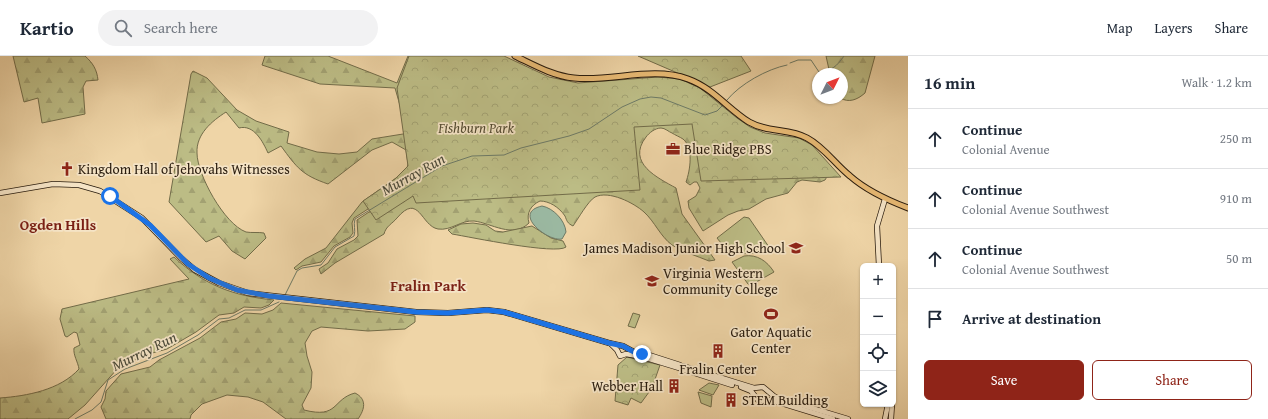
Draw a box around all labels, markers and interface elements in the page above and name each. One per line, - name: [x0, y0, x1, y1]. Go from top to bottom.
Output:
- search box: [98, 10, 378, 46]
- text: Kartio: [20, 14, 74, 42]
- icon: search: [112, 17, 134, 39]
- text: Search here: [144, 17, 218, 38]
- text: Map: [1107, 18, 1133, 38]
- text: Layers: [1155, 18, 1193, 38]
- text: Share: [1215, 18, 1248, 38]
- north arrow: [812, 68, 848, 104]
- text: 16 min: [924, 70, 975, 95]
- text: Walk · 1.2 km: [1181, 73, 1252, 92]
- park label: Fishburn Park: [437, 118, 514, 138]
- text: Continue: [962, 119, 1023, 140]
- icon: ahead: [924, 128, 946, 150]
- text: 250 m: [1220, 129, 1252, 148]
- place label: Blue Ridge PBS: [684, 139, 772, 159]
- text: Colonial Avenue: [962, 140, 1050, 159]
- office icon: Blue Ridge PBS: [665, 141, 681, 157]
- water label: Murray Run: [377, 148, 449, 200]
- place label: Kingdom Hall of Jehovahs Witnesses: [78, 159, 290, 179]
- church icon: Kingdom Hall of Jehovahs Witnesses: [59, 161, 75, 177]
- text: Continue: [962, 179, 1023, 200]
- route start: [101, 187, 119, 205]
- icon: ahead: [924, 188, 946, 210]
- text: 910 m: [1220, 189, 1252, 208]
- text: Colonial Avenue Southwest: [962, 200, 1109, 219]
- district label: Ogden Hills: [20, 214, 96, 235]
- place label: James Madison Junior High School: [582, 238, 785, 258]
- text: Continue: [962, 239, 1023, 260]
- school or university icon: James Madison Junior High School: [788, 240, 804, 256]
- icon: ahead: [924, 248, 946, 270]
- text: 50 m: [1226, 249, 1252, 268]
- text: Colonial Avenue Southwest: [962, 260, 1109, 279]
- place label: Virginia Western Community College: [663, 263, 778, 299]
- map controls: [860, 263, 896, 407]
- button: +: [860, 263, 896, 299]
- school or university icon: Virginia Western Community College: [644, 273, 660, 289]
- district label: Fralin Park: [390, 275, 466, 296]
- button: −: [860, 299, 896, 335]
- sports icon: Gator Aquatic Center: [763, 306, 779, 322]
- icon: arrive: [924, 308, 946, 330]
- text: Arrive at destination: [962, 308, 1101, 329]
- place label: Gator Aquatic Center: [731, 322, 811, 358]
- water label: Murray Run: [108, 326, 180, 376]
- button: locate: [860, 335, 896, 371]
- building icon: Fralin Center: [710, 343, 726, 359]
- route end: [633, 345, 651, 363]
- place label: Fralin Center: [679, 359, 757, 379]
- button: Save: [924, 360, 1084, 400]
- button: Share: [1092, 360, 1252, 400]
- button: layers: [860, 371, 896, 407]
- place label: Webber Hall: [591, 376, 663, 396]
- building icon: Webber Hall: [666, 378, 682, 394]
- place label: STEM Building: [742, 390, 828, 410]
- building icon: STEM Building: [723, 392, 739, 408]

